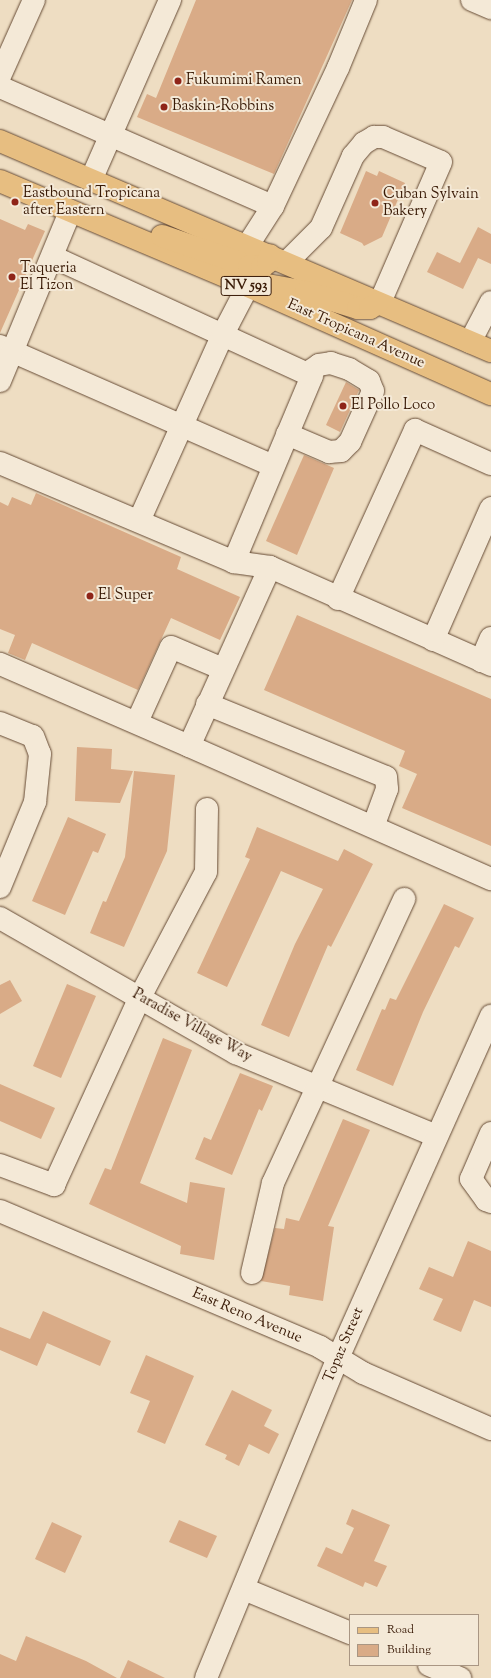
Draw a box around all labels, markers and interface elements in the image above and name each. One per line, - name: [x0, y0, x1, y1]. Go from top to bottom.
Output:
- place label: Fukumimi Ramen: [186, 72, 302, 90]
- marker: Fukumimi Ramen: [173, 76, 183, 86]
- place label: Baskin-Robbins: [172, 98, 274, 116]
- marker: Baskin-Robbins: [159, 102, 169, 112]
- place label: Eastbound Tropicana after Eastern: [23, 184, 160, 219]
- place label: Cuban Sylvain Bakery: [383, 185, 479, 220]
- marker: Eastbound Tropicana after Eastern: [10, 197, 20, 207]
- marker: Cuban Sylvain Bakery: [370, 198, 380, 208]
- place label: Taqueria El Tizon: [20, 259, 77, 294]
- marker: Taqueria El Tizon: [7, 272, 17, 282]
- road number: NV 593: [220, 274, 272, 298]
- street label: East Tropicana Avenue: [285, 296, 427, 372]
- place label: El Pollo Loco: [351, 397, 435, 415]
- marker: El Pollo Loco: [338, 401, 348, 411]
- place label: El Super: [98, 587, 153, 605]
- marker: El Super: [85, 591, 95, 601]
- street label: Paradise Village Way: [129, 986, 255, 1066]
- street label: East Reno Avenue: [189, 1285, 305, 1347]
- street label: Topaz Street: [320, 1305, 368, 1385]
- legend: [349, 1614, 479, 1666]
- text: Road: [387, 1621, 414, 1639]
- text: Building: [387, 1641, 431, 1659]

